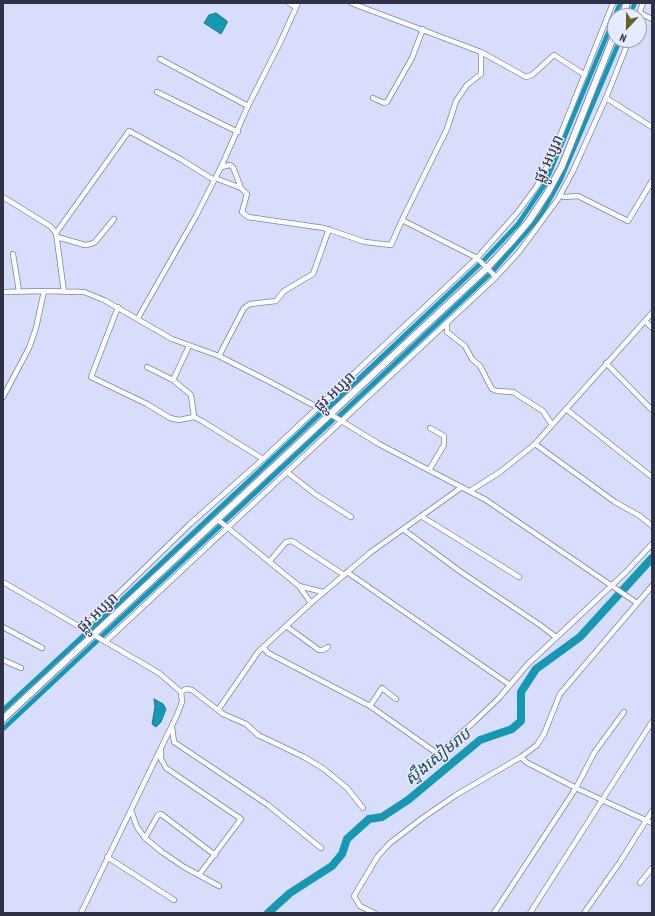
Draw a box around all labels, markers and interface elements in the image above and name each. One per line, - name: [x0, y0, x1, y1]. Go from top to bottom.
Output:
- north arrow: [607, 8, 647, 48]
- text: N: [618, 31, 628, 46]
- street label: ផ្លូវ អប្សរា: [530, 132, 568, 186]
- street label: ផ្លូវ អប្សរា: [310, 368, 360, 416]
- street label: ផ្លូវ អប្សរា: [73, 589, 123, 637]
- water label: ស្ទឹងសៀមរាប: [401, 725, 475, 789]

